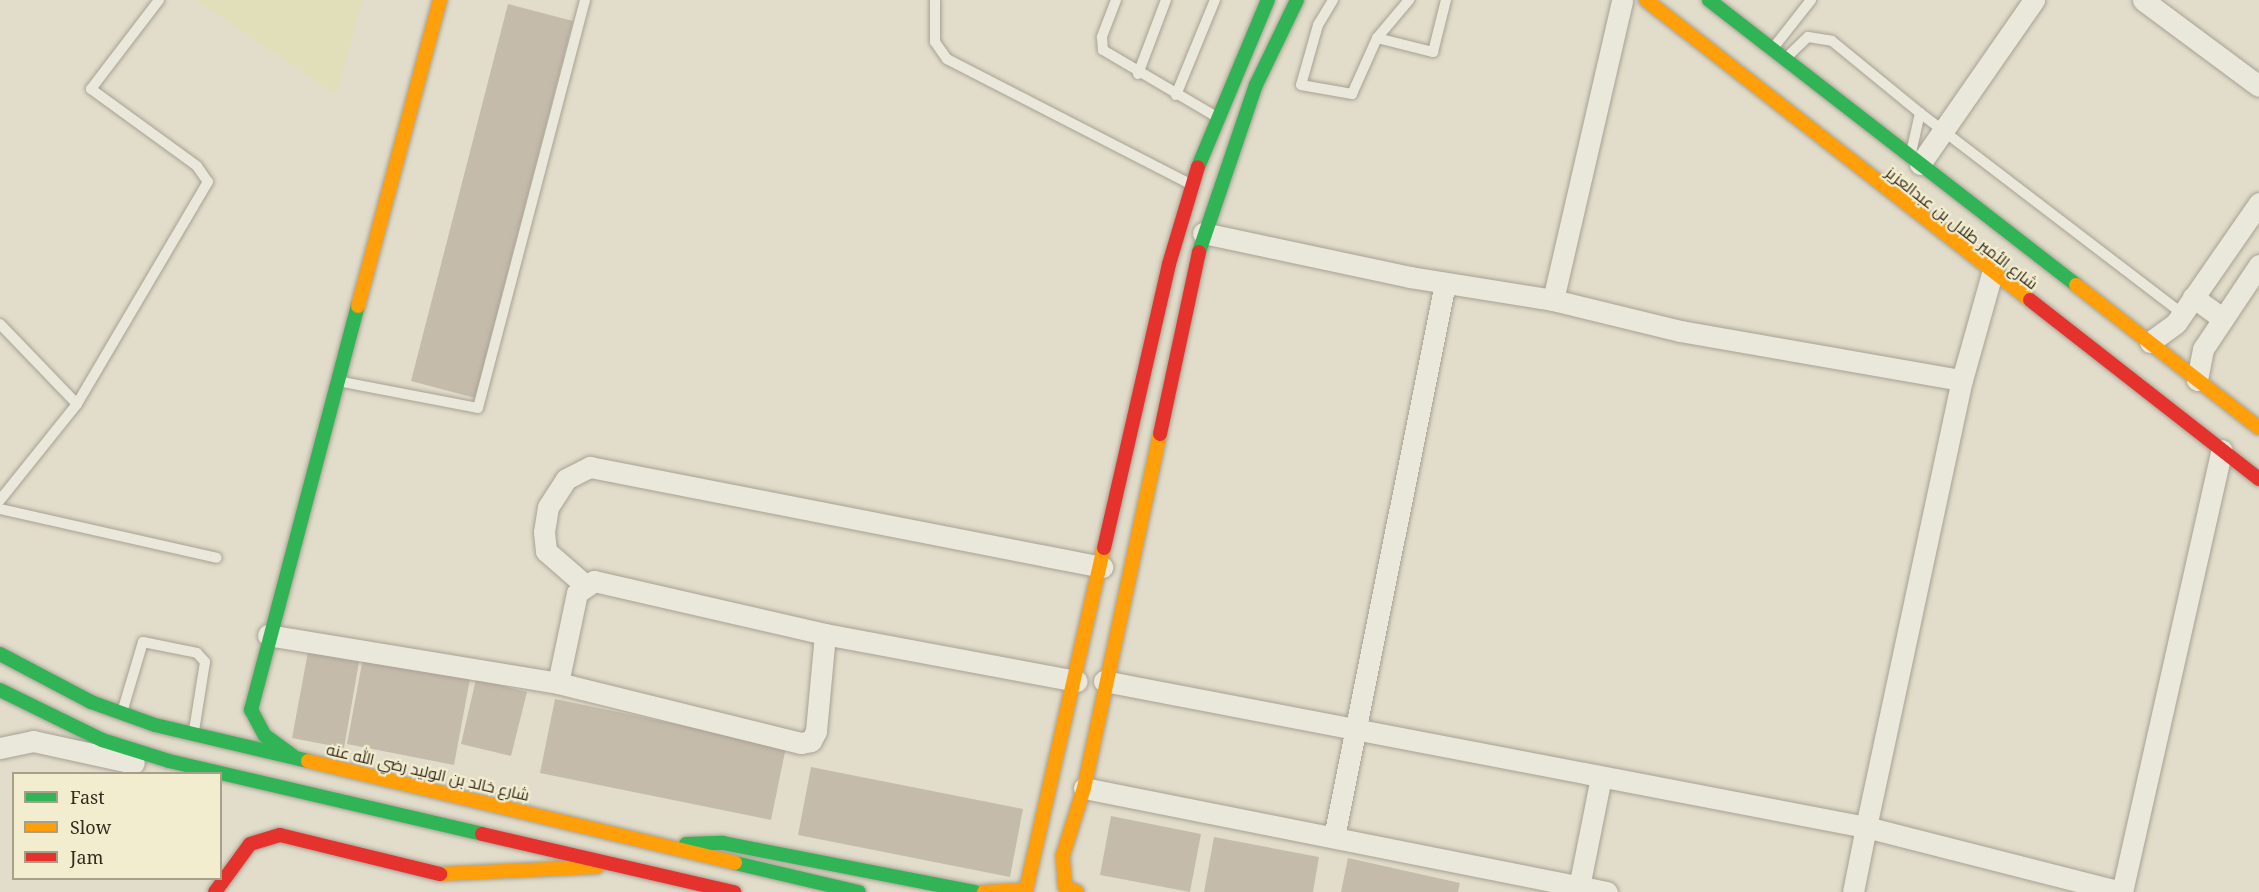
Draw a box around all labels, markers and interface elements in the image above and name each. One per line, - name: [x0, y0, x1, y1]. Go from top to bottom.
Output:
- street label: شارع الأمير طلال بن عبدالعزيز: [1882, 163, 2042, 293]
- street label: شارع خالد بن الوليد رضي الله عنه: [325, 739, 531, 805]
- legend: [12, 772, 222, 880]
- text: Fast: [70, 785, 105, 809]
- text: Slow: [70, 815, 111, 839]
- text: Jam: [70, 845, 104, 869]

